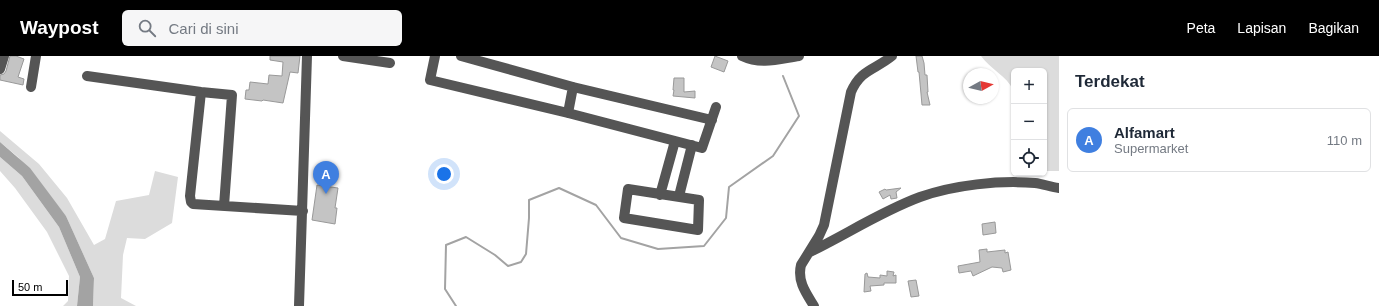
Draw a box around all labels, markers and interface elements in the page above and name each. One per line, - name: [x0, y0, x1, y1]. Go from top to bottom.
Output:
- search box: [122, 10, 402, 46]
- text: Waypost: [20, 17, 98, 38]
- icon: search: [136, 17, 158, 39]
- text: Cari di sini: [168, 20, 239, 37]
- text: Peta: [1187, 20, 1215, 36]
- text: Lapisan: [1237, 20, 1286, 36]
- text: Bagikan: [1308, 20, 1359, 36]
- north arrow: [963, 68, 999, 104]
- map controls: [1011, 68, 1047, 176]
- button: +: [1011, 68, 1047, 104]
- text: Terdekat: [1075, 72, 1145, 91]
- button: −: [1011, 104, 1047, 140]
- text: Alfamart: [1114, 124, 1175, 141]
- text: A: [1084, 133, 1094, 148]
- text: 110 m: [1327, 133, 1362, 148]
- button: locate: [1011, 140, 1047, 176]
- text: Supermarket: [1114, 141, 1188, 156]
- pin: A: [313, 161, 339, 194]
- your location: [434, 164, 454, 184]
- scale bar: [12, 278, 68, 297]
- text: 50 m: [18, 281, 42, 293]

